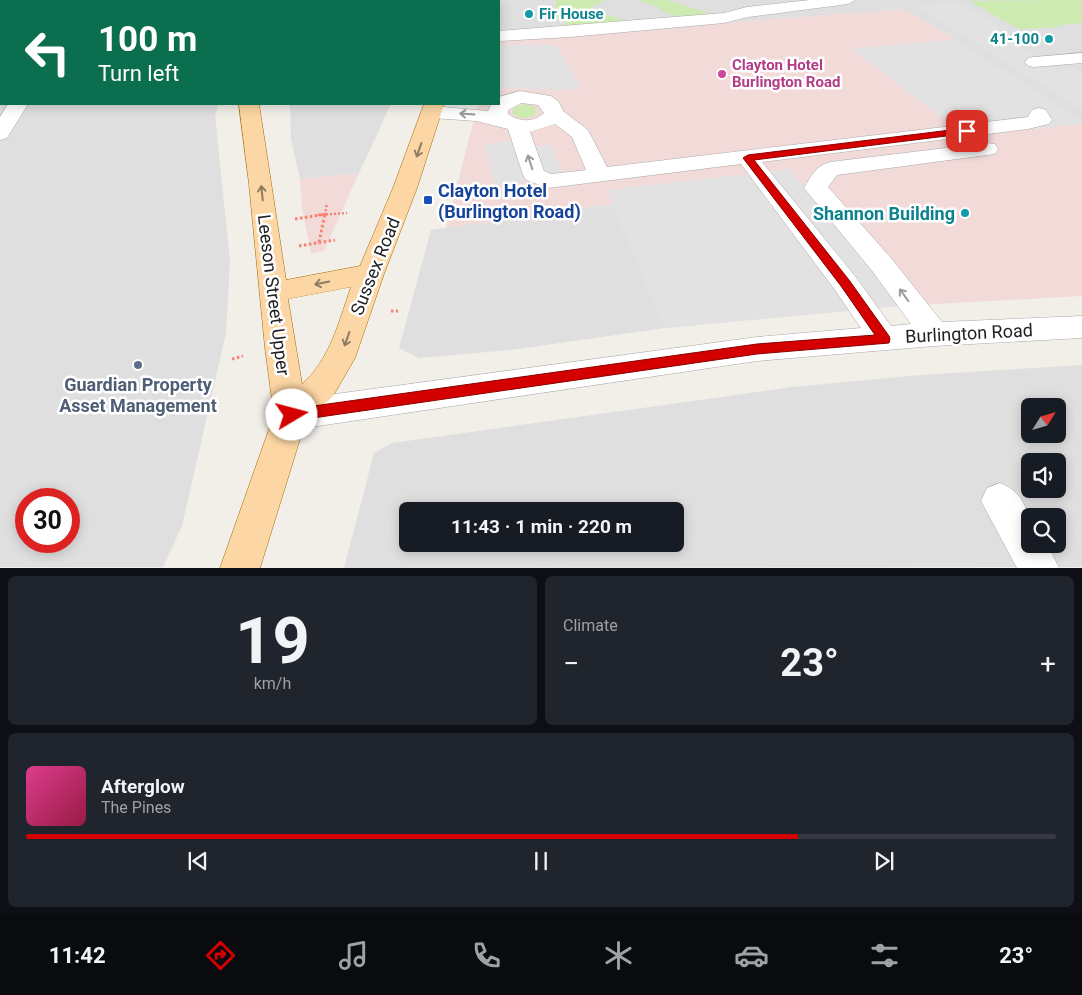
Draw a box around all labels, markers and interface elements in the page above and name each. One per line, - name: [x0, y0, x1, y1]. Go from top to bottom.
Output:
- place label: Fir House: [539, 5, 604, 23]
- marker: Fir House: [523, 8, 535, 20]
- text: 100 m: [98, 19, 197, 60]
- icon: left: [15, 20, 80, 85]
- place label: 41-100: [990, 30, 1039, 48]
- marker: 41-100: [1043, 33, 1055, 45]
- place label: Clayton Hotel Burlington Road: [732, 56, 840, 91]
- text: Turn left: [98, 61, 179, 86]
- marker: Clayton Hotel Burlington Road: [716, 68, 728, 80]
- one-way arrow: [459, 110, 475, 119]
- pin: [946, 110, 988, 152]
- icon: arrive: [953, 117, 981, 145]
- one-way arrow: [413, 142, 423, 158]
- one-way arrow: [525, 154, 534, 170]
- place label: Clayton Hotel (Burlington Road): [438, 180, 581, 223]
- one-way arrow: [257, 185, 267, 201]
- marker: Clayton Hotel (Burlington Road): [422, 194, 434, 206]
- place label: Shannon Building: [813, 203, 955, 224]
- marker: Shannon Building: [959, 207, 971, 219]
- street label: Leeson Street Upper: [254, 213, 294, 377]
- street label: Sussex Road: [346, 214, 404, 318]
- one-way arrow: [314, 279, 330, 288]
- one-way arrow: [899, 288, 909, 302]
- street label: Burlington Road: [905, 319, 1033, 347]
- one-way arrow: [342, 331, 351, 346]
- marker: Guardian Property Asset Management: [132, 359, 144, 371]
- place label: Guardian Property Asset Management: [59, 374, 217, 416]
- position arrow: [265, 388, 317, 440]
- north arrow: [1021, 398, 1066, 442]
- map controls: [1021, 398, 1066, 553]
- button: sound: [1021, 453, 1066, 498]
- speed limit sign: 30: [15, 488, 80, 553]
- button: search: [1021, 508, 1066, 553]
- text: 11:43 · 1 min · 220 m: [451, 515, 632, 538]
- text: 19: [235, 603, 310, 679]
- text: Climate: [563, 616, 618, 635]
- text: 23°: [780, 641, 839, 685]
- text: −: [563, 647, 579, 680]
- text: +: [1040, 647, 1056, 680]
- text: km/h: [254, 674, 291, 693]
- text: Afterglow: [101, 775, 185, 798]
- text: The Pines: [101, 798, 171, 817]
- icon: previous: [184, 847, 212, 875]
- icon: pause: [527, 847, 555, 875]
- icon: next: [870, 847, 898, 875]
- icon: directions: [203, 938, 238, 973]
- icon: music: [336, 938, 371, 973]
- icon: phone: [469, 938, 504, 973]
- icon: climate: [601, 938, 636, 973]
- icon: car: [734, 938, 769, 973]
- icon: filters: [867, 938, 902, 973]
- text: 11:42: [49, 943, 106, 968]
- text: 23°: [999, 943, 1033, 968]

